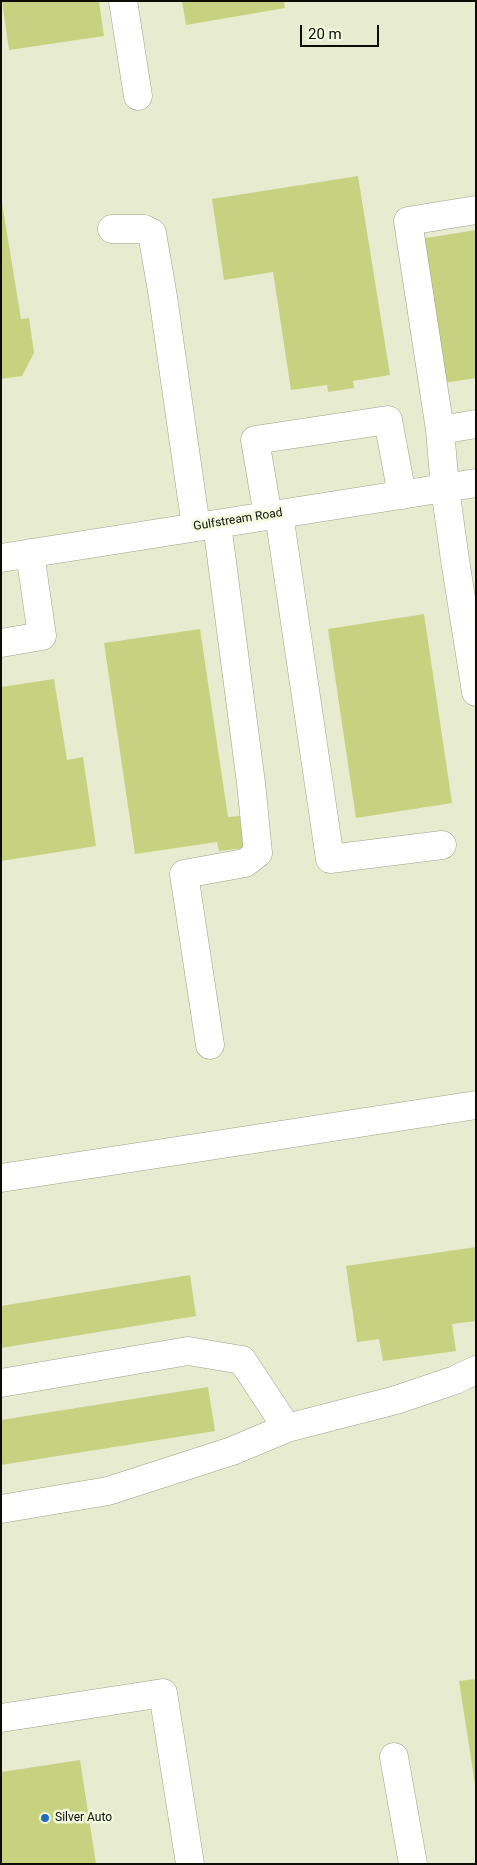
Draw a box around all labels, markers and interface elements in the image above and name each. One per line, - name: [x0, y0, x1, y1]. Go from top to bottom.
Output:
- scale bar: [302, 15, 381, 47]
- text: 20 m: [308, 25, 342, 43]
- street label: Gulfstream Road: [192, 506, 284, 534]
- place label: Silver Auto: [55, 1811, 112, 1825]
- marker: Silver Auto: [39, 1812, 51, 1824]

